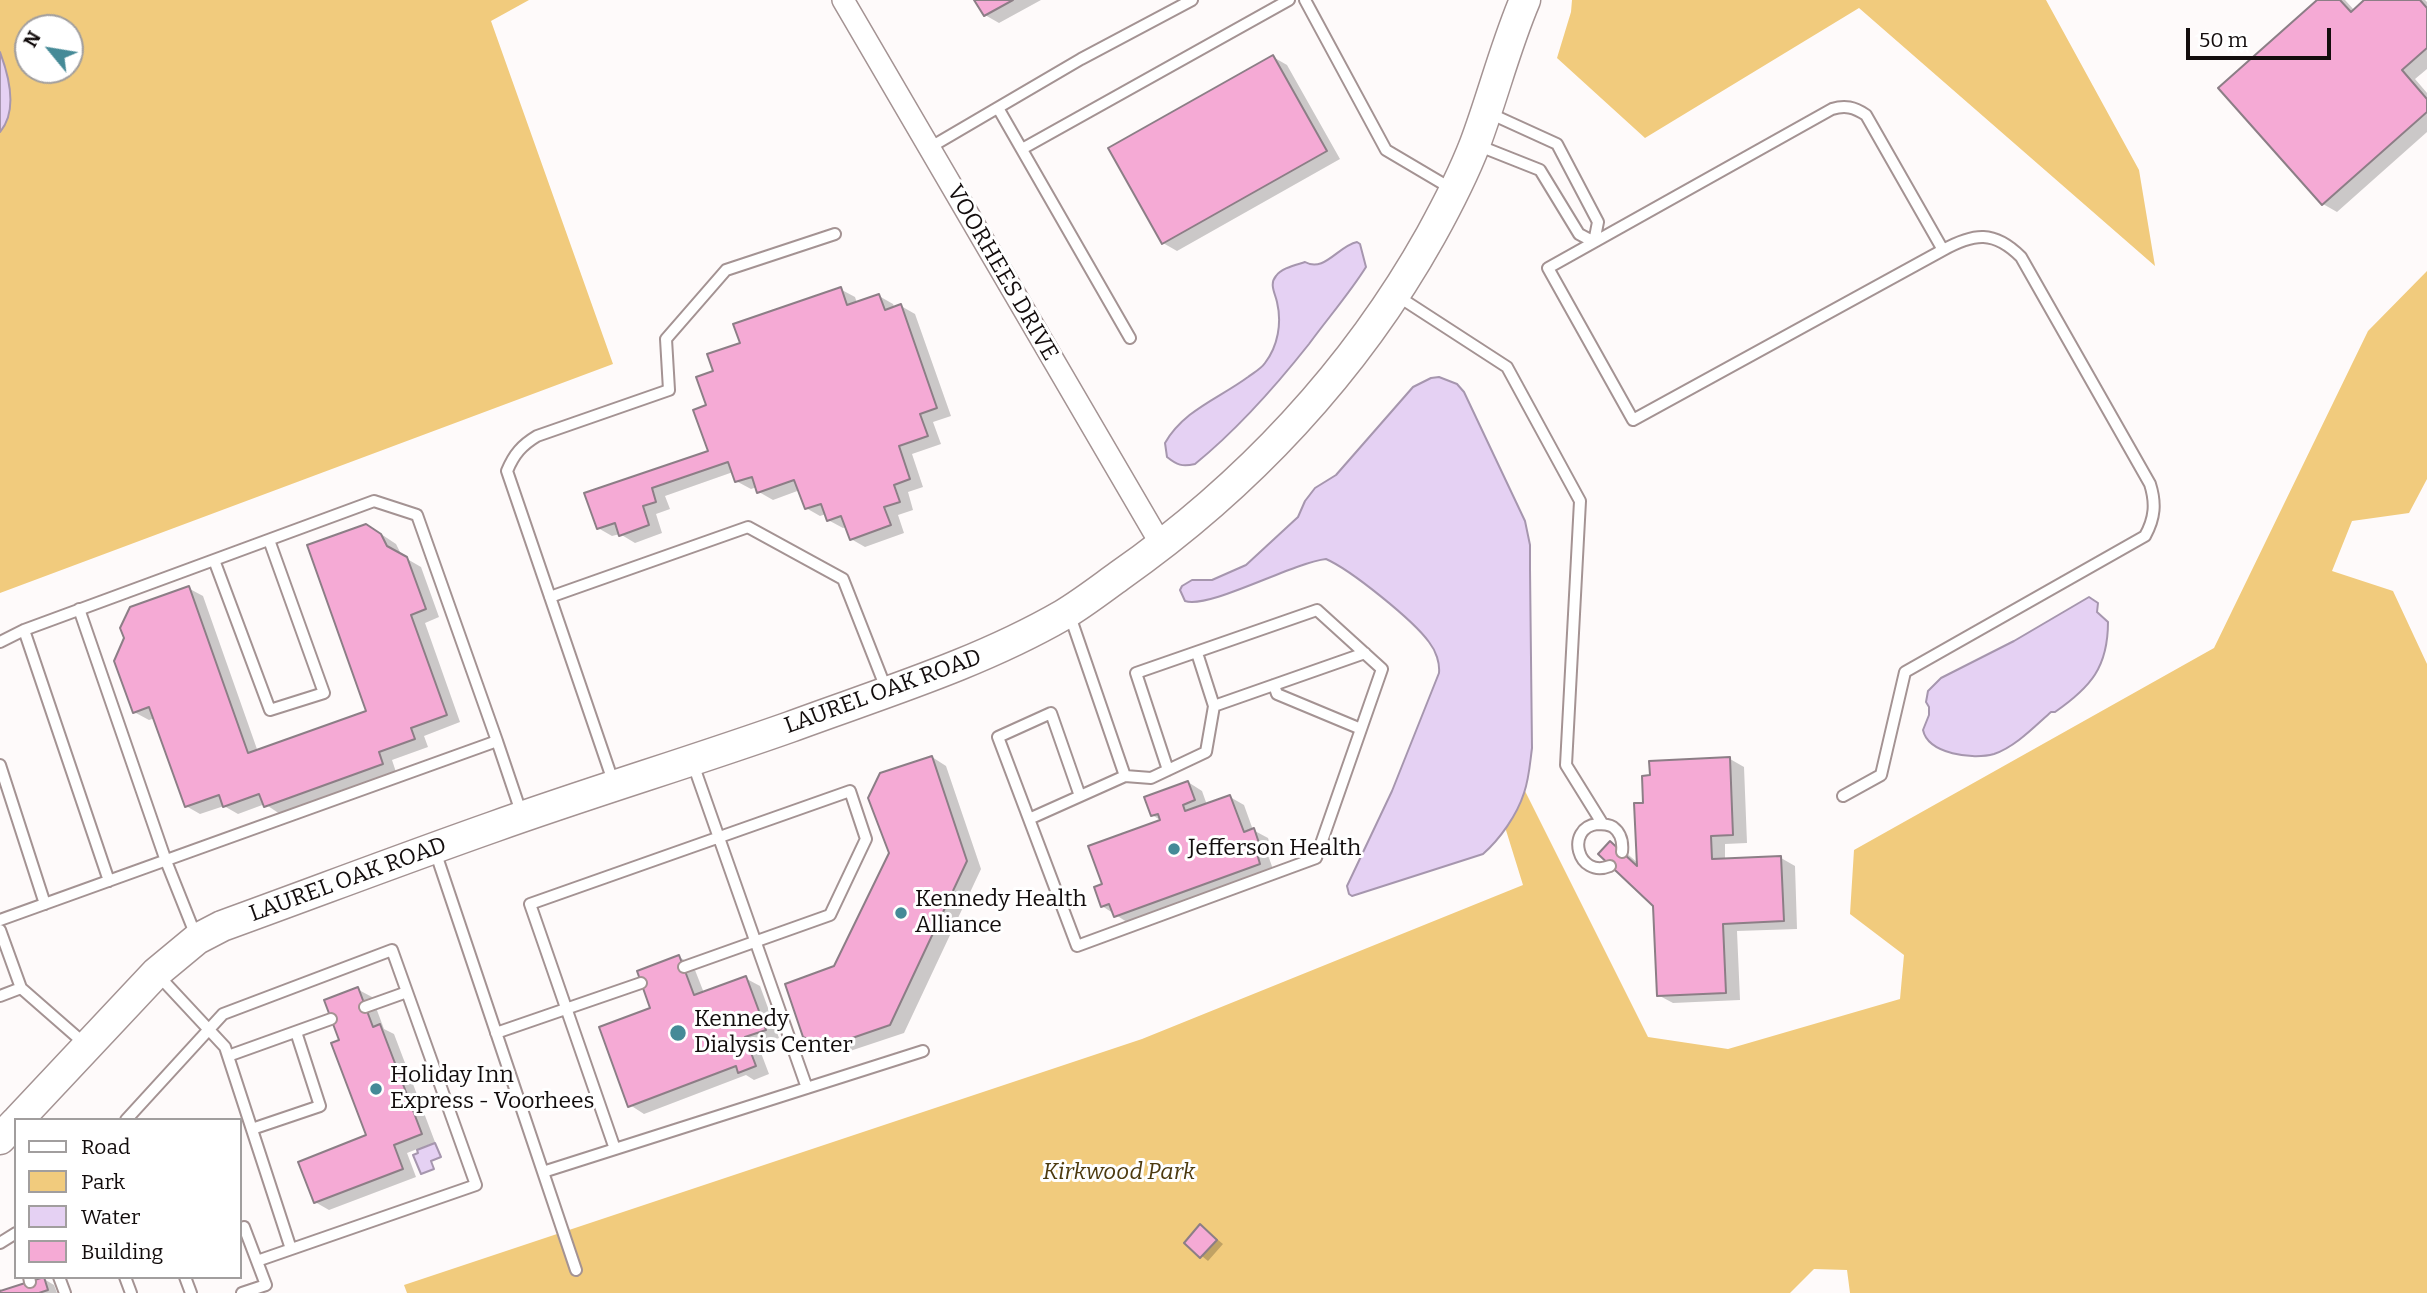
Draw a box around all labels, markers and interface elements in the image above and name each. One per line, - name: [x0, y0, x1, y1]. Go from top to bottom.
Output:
- north arrow: [14, 14, 84, 84]
- scale bar: [2189, 14, 2334, 58]
- text: N: [18, 27, 46, 51]
- text: 50 m: [2199, 27, 2248, 53]
- street label: VOORHEES DRIVE: [940, 180, 1064, 366]
- street label: LAUREL OAK ROAD: [781, 644, 985, 740]
- street label: LAUREL OAK ROAD: [246, 832, 450, 928]
- place label: Jefferson Health: [1188, 835, 1361, 863]
- marker: Jefferson Health: [1166, 841, 1182, 857]
- place label: Kennedy Health Alliance: [915, 886, 1087, 940]
- marker: Kennedy Health Alliance: [893, 905, 909, 921]
- place label: Kennedy Dialysis Center: [694, 1006, 853, 1060]
- marker: Kennedy Dialysis Center: [668, 1023, 688, 1043]
- place label: Holiday Inn Express - Voorhees: [390, 1062, 595, 1116]
- marker: Holiday Inn Express - Voorhees: [368, 1081, 384, 1097]
- legend: [14, 1118, 242, 1279]
- text: Road: [81, 1134, 130, 1160]
- park label: Kirkwood Park: [1043, 1159, 1195, 1187]
- text: Park: [81, 1169, 125, 1195]
- text: Water: [81, 1204, 140, 1230]
- text: Building: [81, 1239, 163, 1265]

